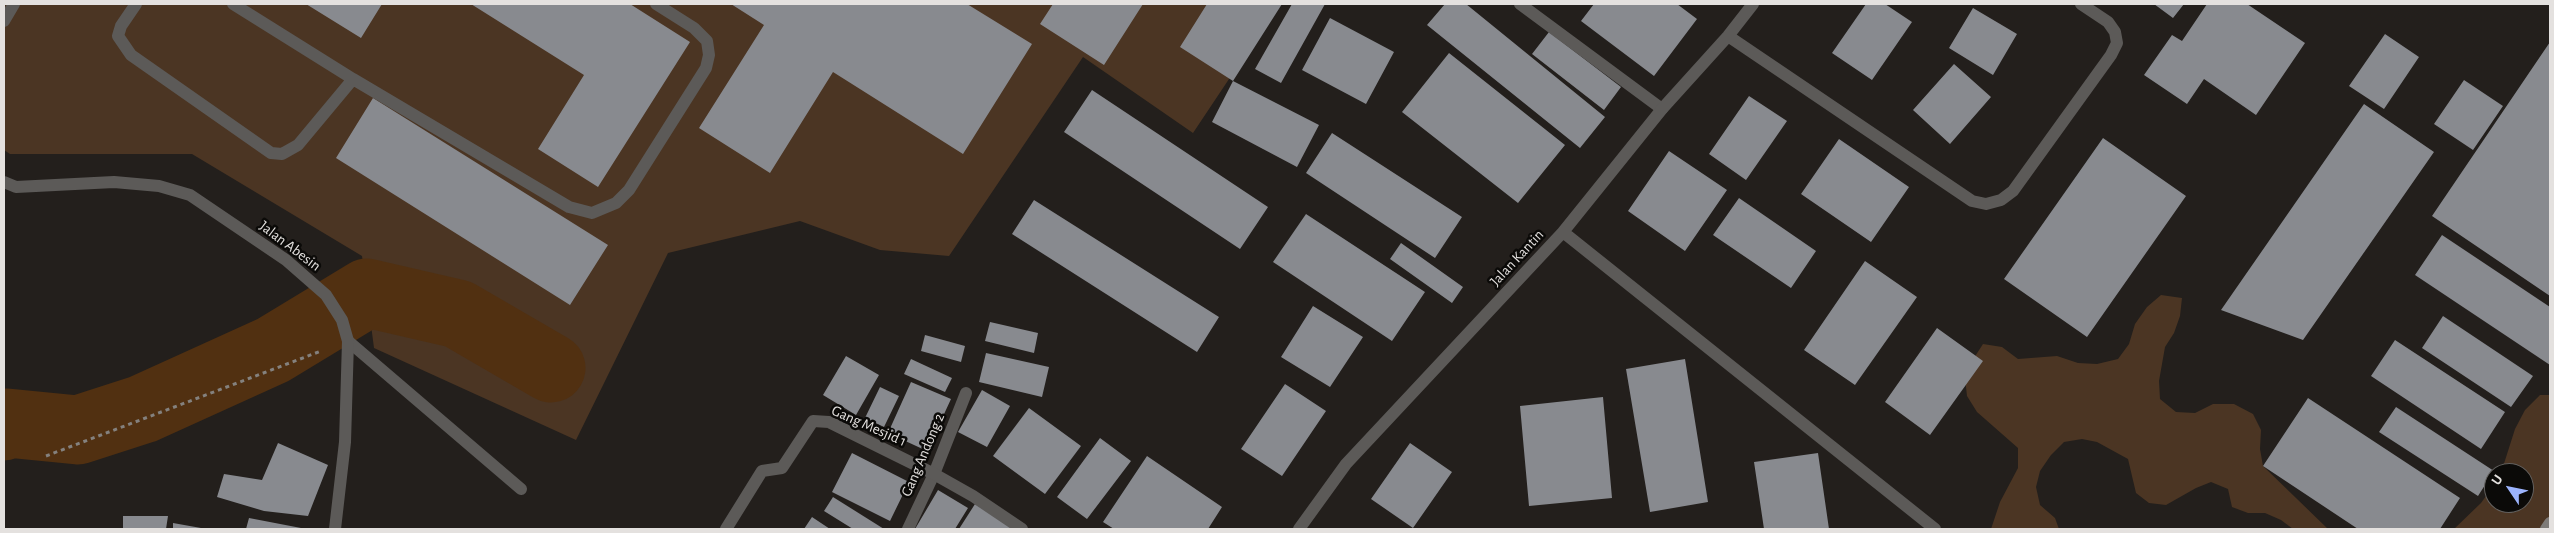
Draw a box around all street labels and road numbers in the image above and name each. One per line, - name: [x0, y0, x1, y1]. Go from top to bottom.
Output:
- street label: Jalan Abesin: [256, 217, 324, 275]
- street label: Jalan Kantin: [1486, 226, 1548, 290]
- street label: Gang Mesjid 1: [829, 401, 909, 451]
- street label: Gang Andong 2: [897, 411, 949, 499]

